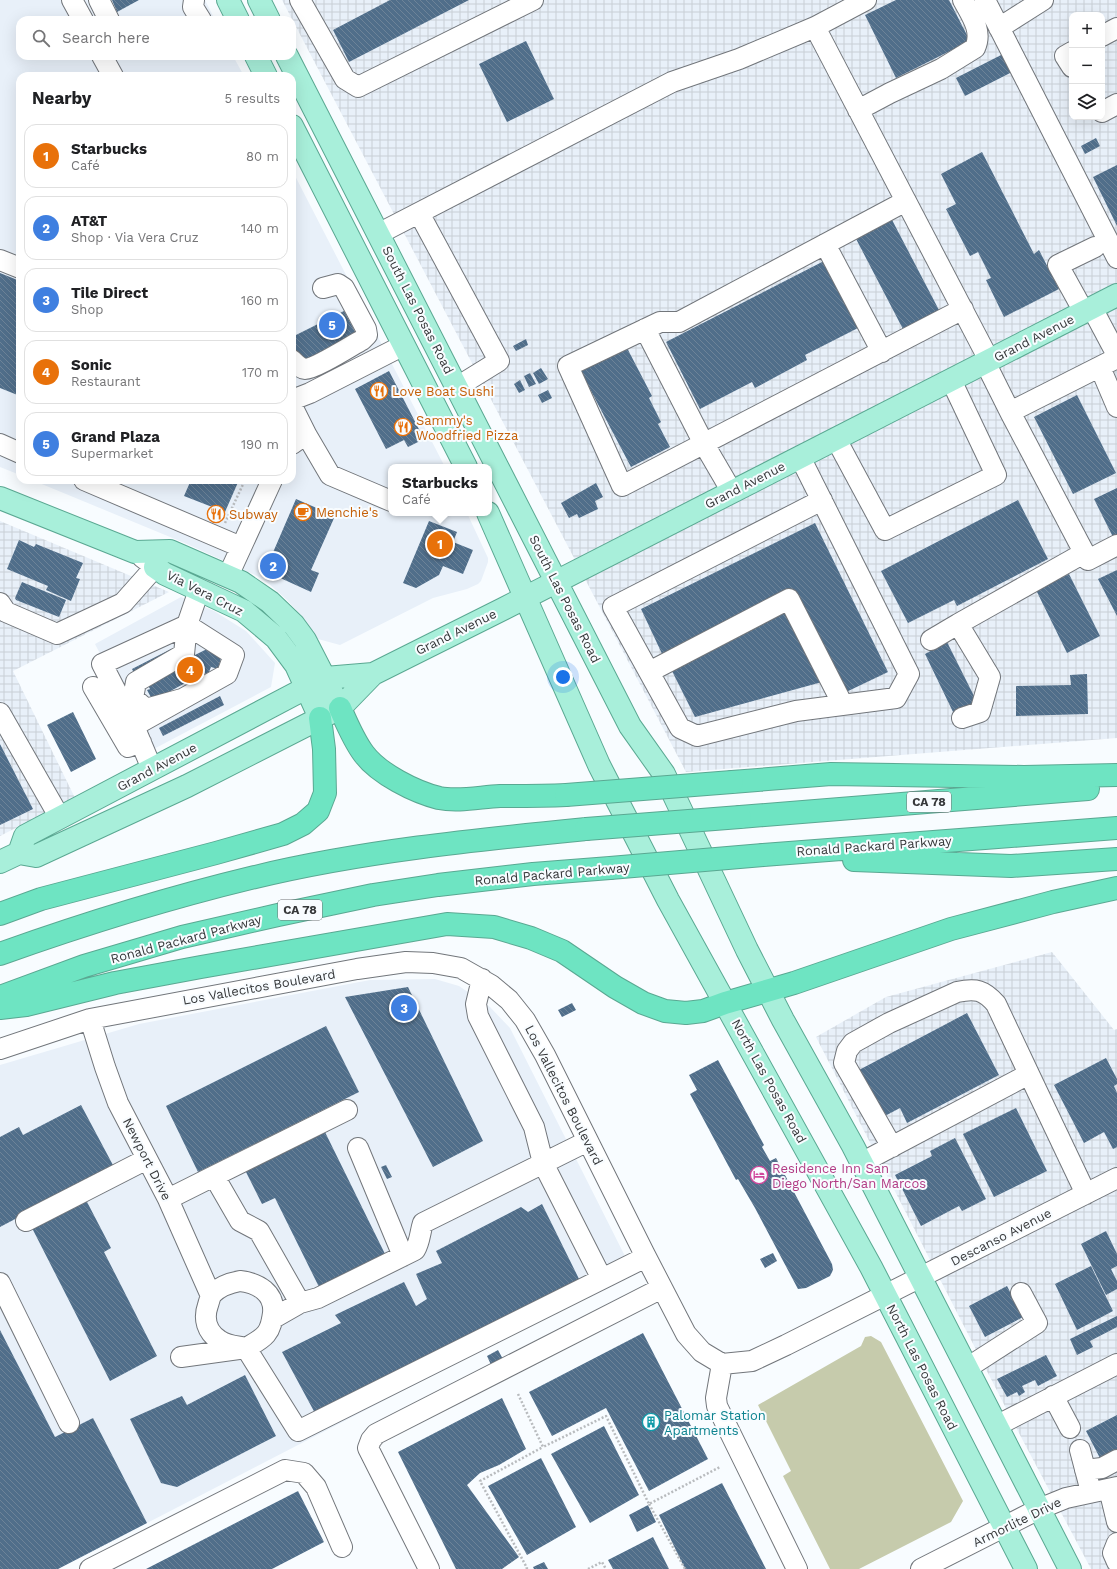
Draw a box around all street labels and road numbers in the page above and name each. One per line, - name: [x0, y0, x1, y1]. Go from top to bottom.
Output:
- street label: South Las Posas Road: [379, 244, 457, 376]
- street label: Grand Avenue: [991, 311, 1077, 365]
- street label: Grand Avenue: [702, 458, 788, 512]
- street label: South Las Posas Road: [526, 533, 604, 665]
- street label: Via Vera Cruz: [164, 567, 246, 619]
- street label: Grand Avenue: [413, 606, 499, 658]
- street label: Grand Avenue: [115, 740, 199, 794]
- road number: CA 78: [907, 792, 951, 812]
- street label: Ronald Packard Parkway: [796, 833, 952, 859]
- street label: Ronald Packard Parkway: [474, 860, 630, 888]
- road number: CA 78: [278, 900, 322, 920]
- street label: Ronald Packard Parkway: [109, 912, 263, 966]
- street label: Los Vallecitos Boulevard: [181, 966, 337, 1008]
- street label: North Las Posas Road: [729, 1016, 809, 1146]
- street label: Los Vallecitos Boulevard: [522, 1023, 606, 1167]
- street label: Newport Drive: [120, 1115, 174, 1203]
- street label: Descanso Avenue: [948, 1205, 1054, 1269]
- street label: North Las Posas Road: [884, 1302, 960, 1432]
- street label: Armorlite Drive: [970, 1494, 1064, 1550]

